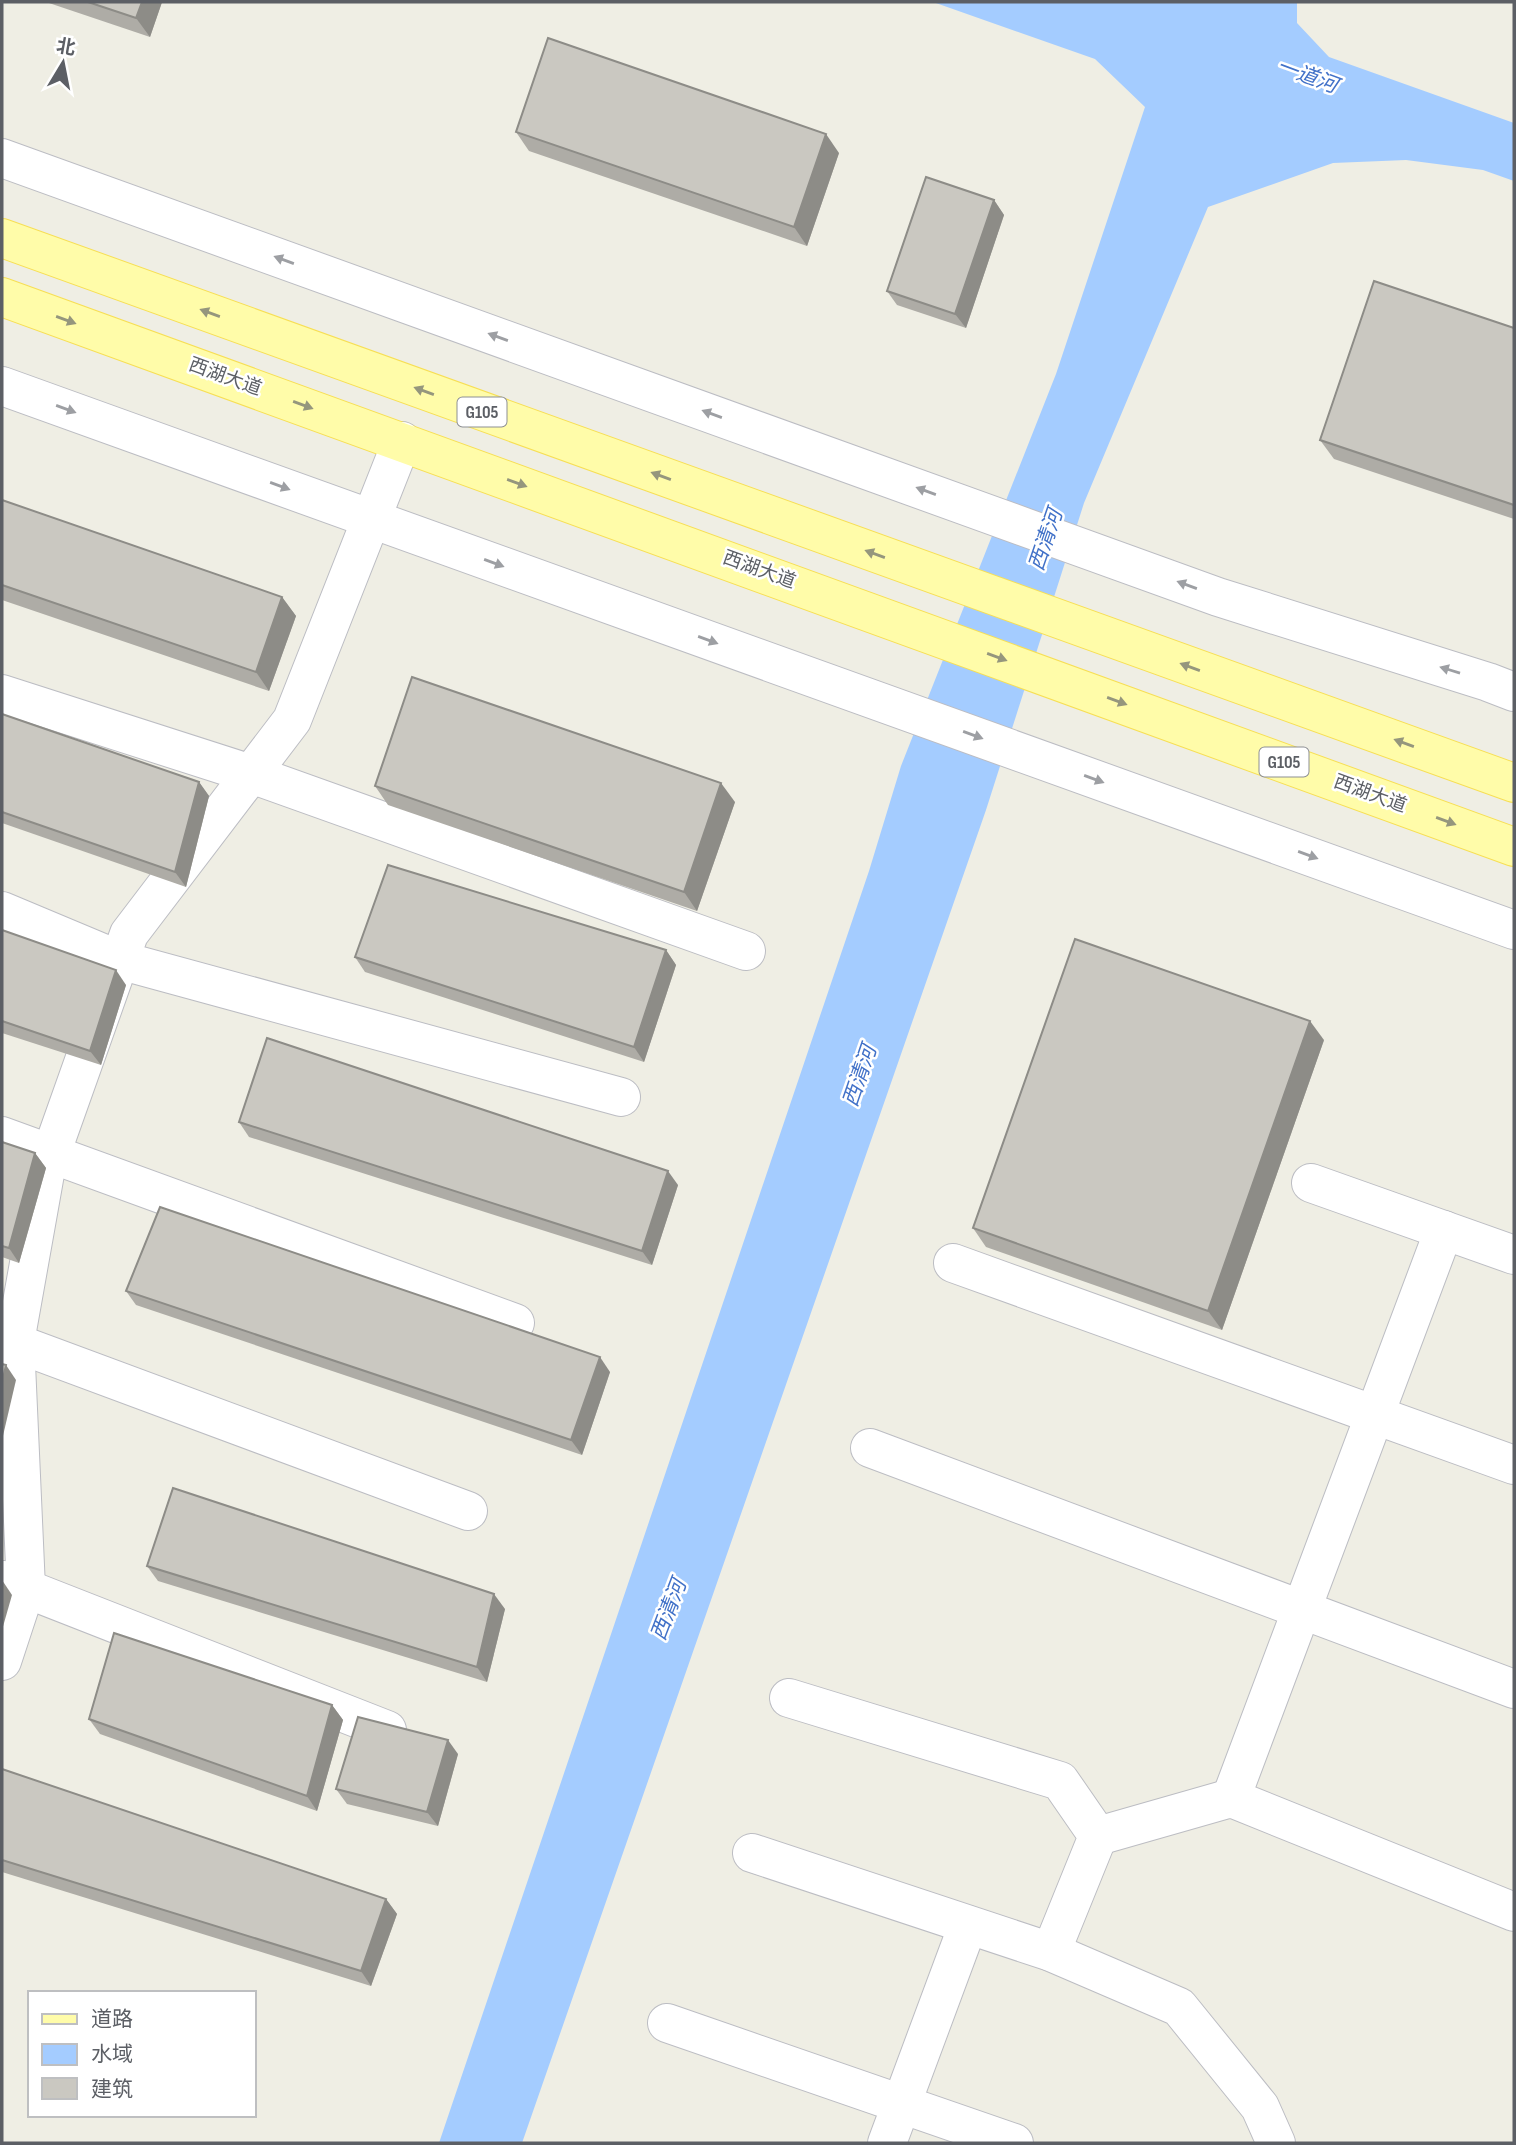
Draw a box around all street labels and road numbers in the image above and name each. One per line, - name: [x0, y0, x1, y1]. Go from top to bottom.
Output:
- street label: 西湖大道: [185, 353, 265, 401]
- road number: G105: [458, 398, 506, 426]
- street label: 西湖大道: [719, 546, 799, 594]
- road number: G105: [1260, 748, 1308, 776]
- street label: 西湖大道: [1330, 770, 1410, 818]

